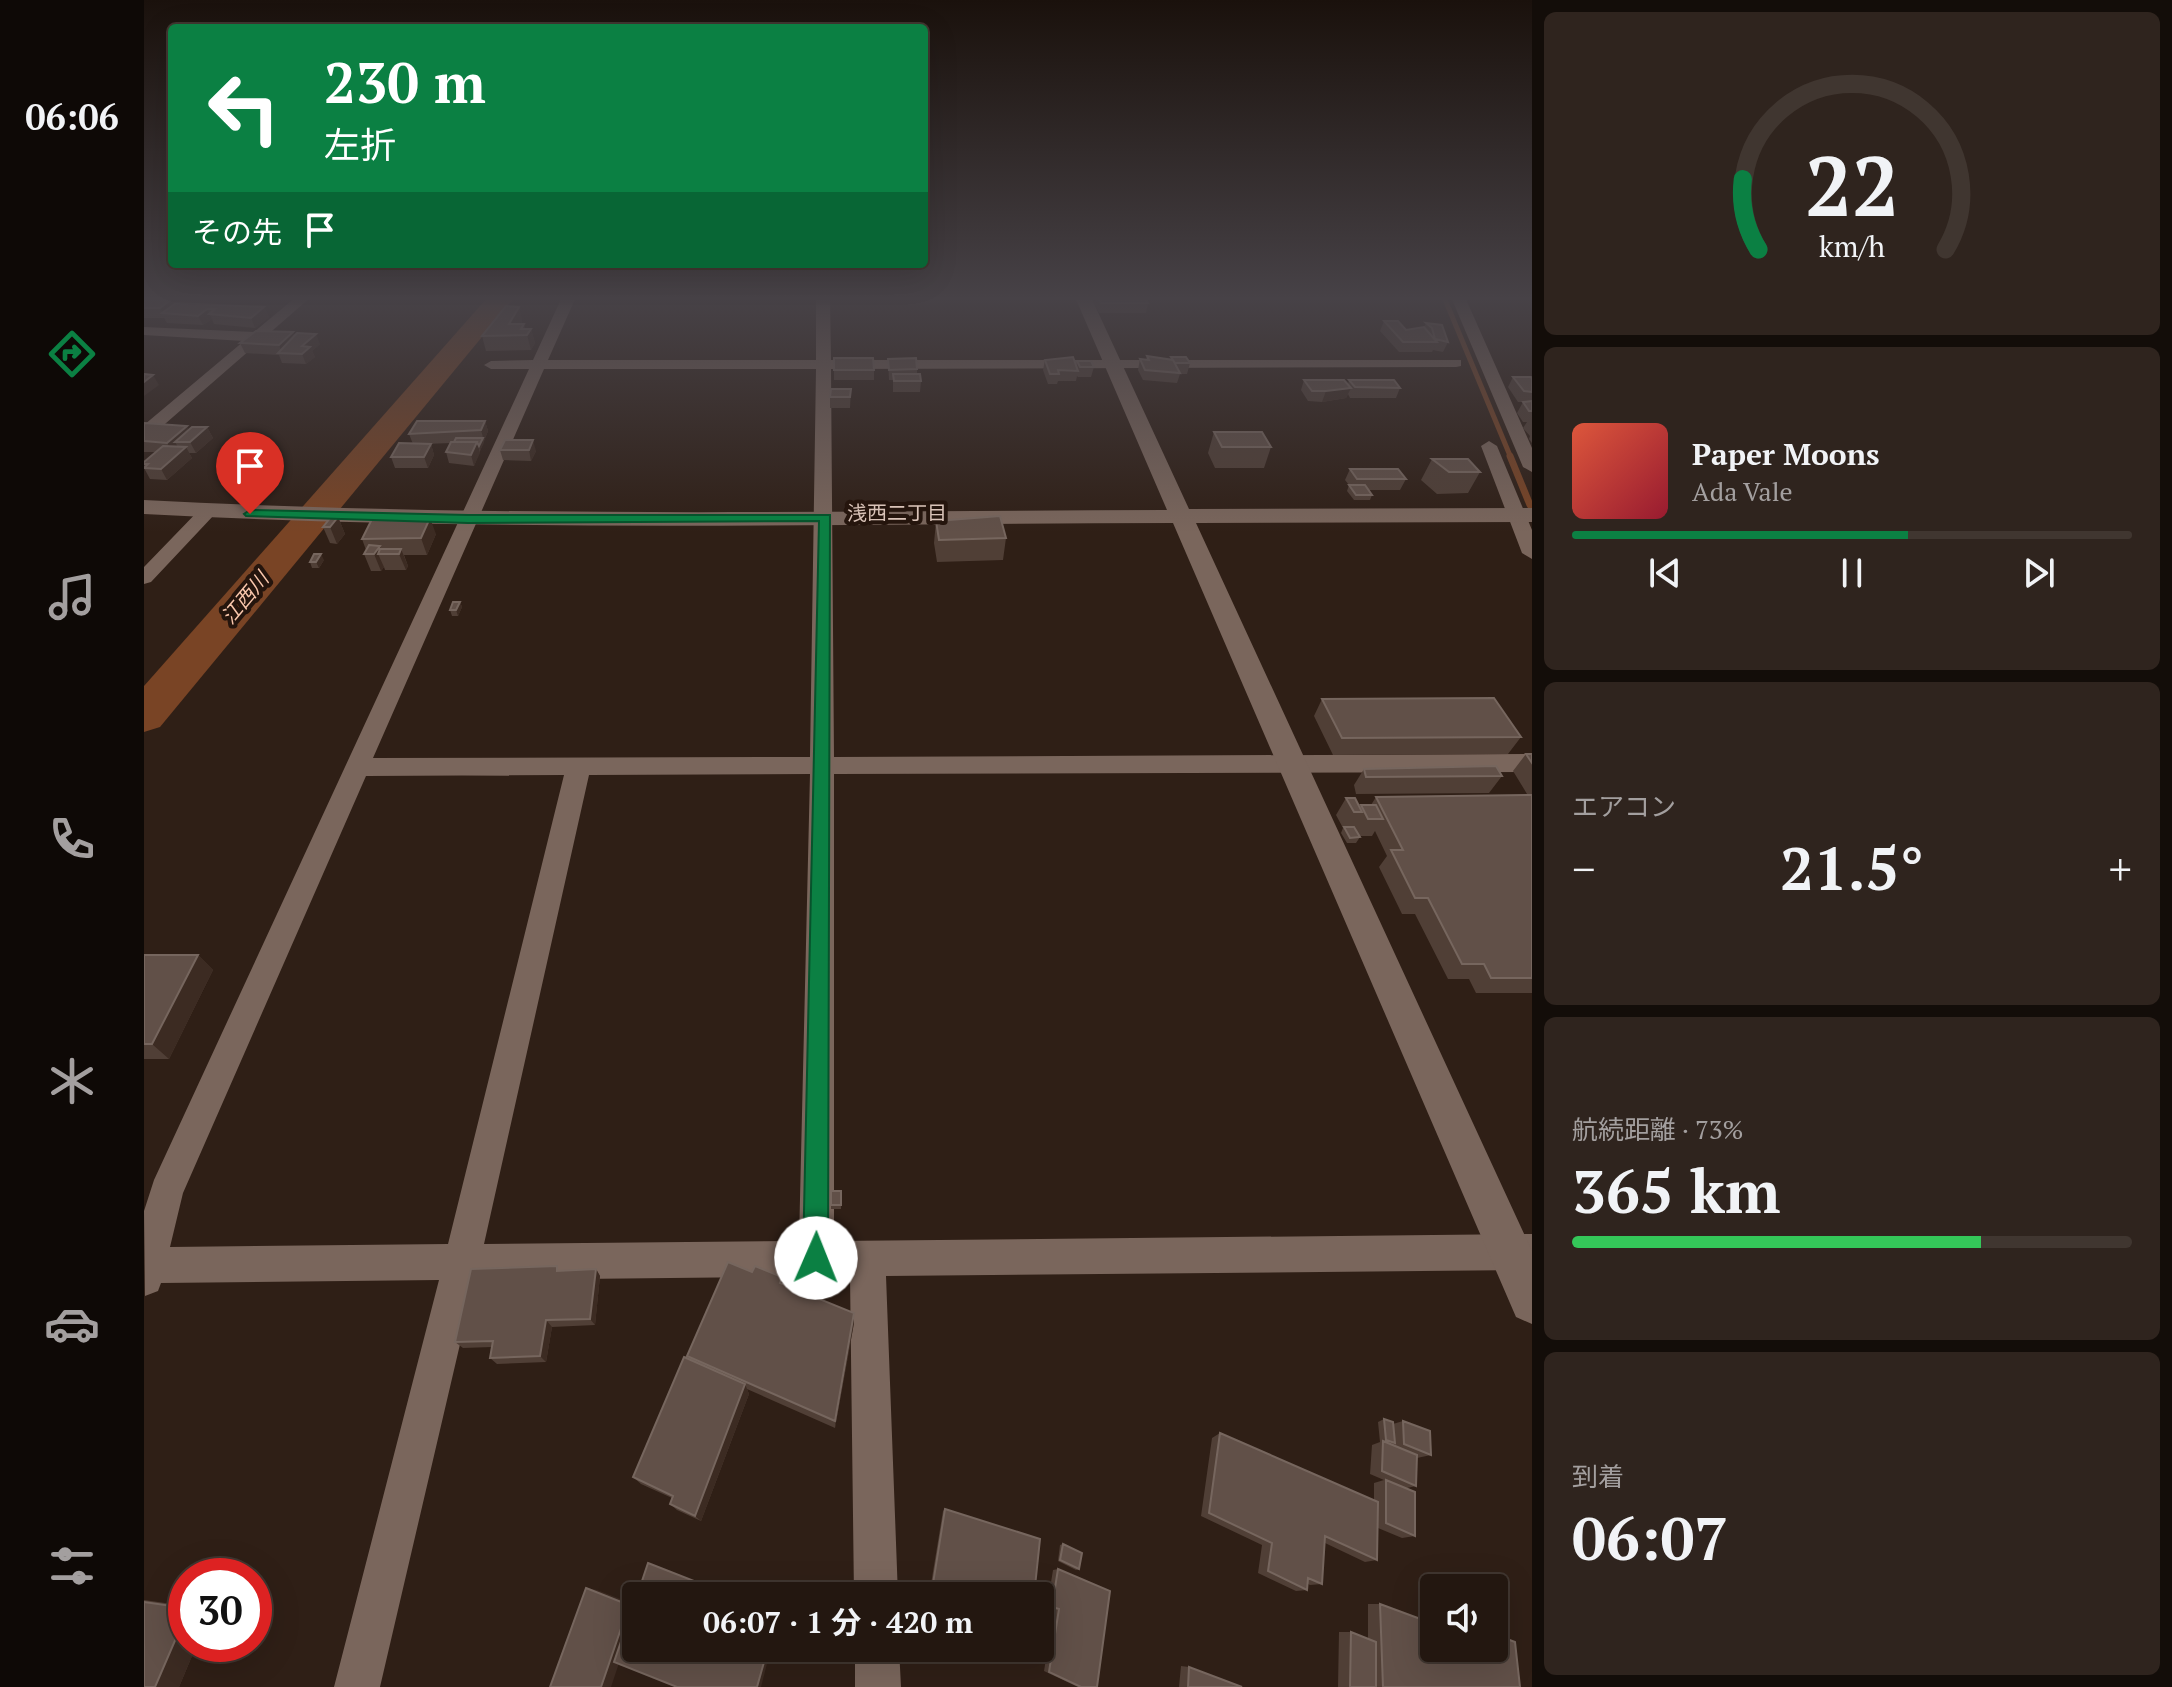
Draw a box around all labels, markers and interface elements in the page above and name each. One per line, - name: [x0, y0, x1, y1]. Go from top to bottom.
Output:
- text: 230 m: [324, 45, 486, 119]
- icon: left: [192, 56, 296, 160]
- text: 06:06: [25, 93, 119, 140]
- text: 左折: [324, 121, 396, 168]
- text: 22: [1805, 129, 1899, 239]
- icon: arrive: [298, 208, 342, 252]
- text: その先: [192, 212, 282, 252]
- text: km/h: [1819, 227, 1885, 265]
- icon: directions: [44, 326, 100, 382]
- pin: [216, 432, 284, 514]
- text: Paper Moons: [1692, 434, 1880, 474]
- icon: arrive: [228, 444, 272, 488]
- text: Ada Vale: [1692, 474, 1793, 508]
- district label: 浅西二丁目: [847, 499, 947, 526]
- icon: previous: [1643, 551, 1687, 595]
- icon: pause: [1830, 551, 1874, 595]
- icon: next: [2017, 551, 2061, 595]
- water label: 江西川: [215, 564, 276, 629]
- icon: music: [44, 569, 100, 625]
- text: エアコン: [1572, 789, 1676, 823]
- icon: phone: [44, 811, 100, 867]
- text: 21.5°: [1780, 828, 1924, 907]
- text: −: [1572, 839, 1595, 898]
- text: +: [2109, 839, 2132, 898]
- icon: climate: [44, 1053, 100, 1109]
- text: 航続距離 · 73%: [1572, 1112, 1744, 1146]
- text: 365 km: [1572, 1151, 1780, 1230]
- position arrow: [774, 1216, 858, 1300]
- icon: car: [44, 1296, 100, 1352]
- text: 到着: [1572, 1459, 1624, 1493]
- text: 06:07: [1572, 1498, 1728, 1577]
- icon: filters: [44, 1538, 100, 1594]
- speed limit sign: 30: [168, 1558, 272, 1662]
- map controls: [1420, 1574, 1508, 1662]
- button: sound: [1420, 1574, 1508, 1662]
- text: 06:07 · 1 分 · 420 m: [703, 1602, 973, 1642]

